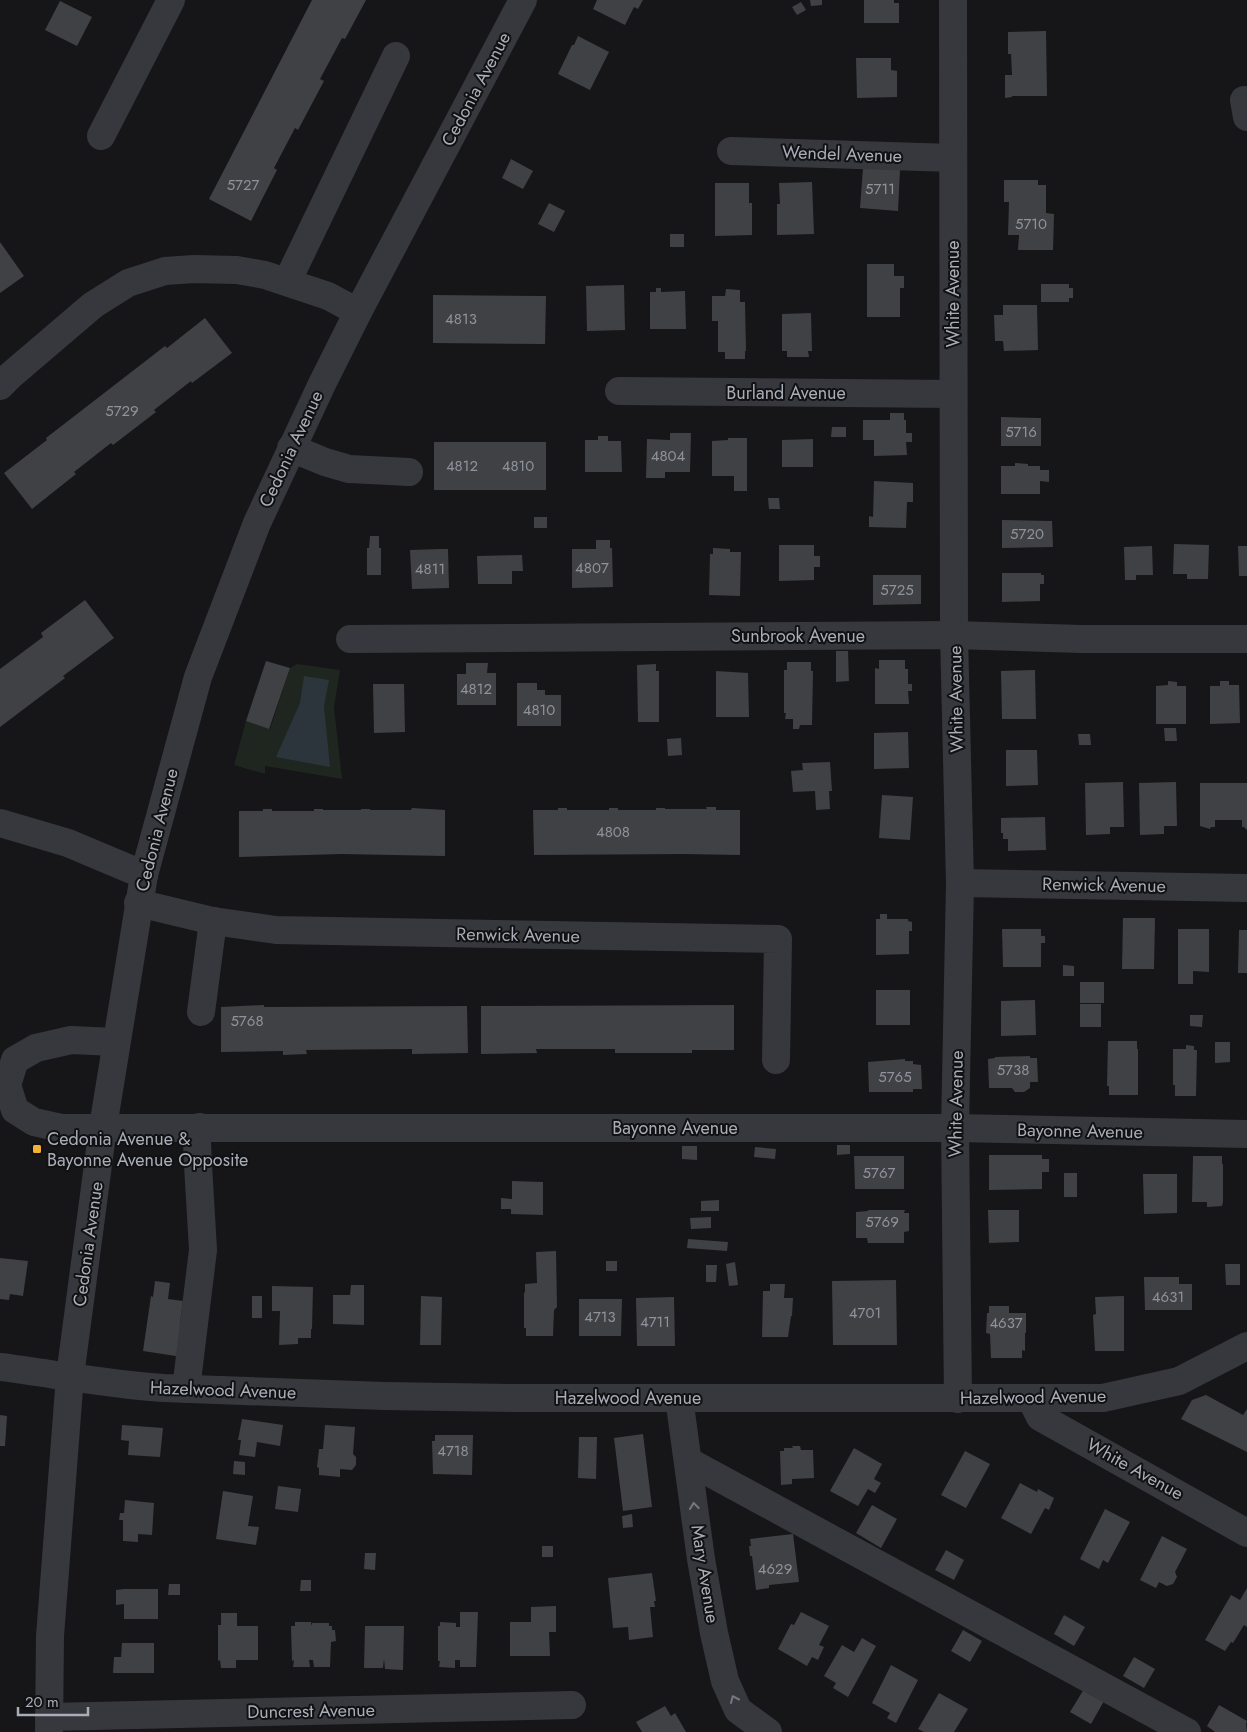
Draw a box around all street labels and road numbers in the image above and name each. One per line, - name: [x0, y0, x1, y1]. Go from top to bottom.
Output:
- street label: Cedonia Avenue: [435, 27, 517, 151]
- street label: Wendel Avenue: [781, 139, 903, 169]
- street label: White Avenue: [940, 240, 966, 348]
- street label: Burland Avenue: [726, 380, 846, 406]
- street label: Cedonia Avenue: [253, 386, 329, 512]
- street label: Sunbrook Avenue: [731, 623, 865, 649]
- street label: White Avenue: [942, 645, 970, 753]
- street label: Cedonia Avenue: [129, 766, 185, 894]
- street label: Renwick Avenue: [1042, 871, 1166, 899]
- street label: Renwick Avenue: [456, 921, 580, 949]
- street label: White Avenue: [942, 1050, 970, 1158]
- street label: Bayonne Avenue: [612, 1115, 738, 1141]
- street label: Bayonne Avenue: [1017, 1117, 1143, 1145]
- street label: Cedonia Avenue: [66, 1180, 110, 1308]
- street label: Hazelwood Avenue: [149, 1374, 297, 1406]
- street label: Hazelwood Avenue: [960, 1383, 1106, 1411]
- street label: Hazelwood Avenue: [555, 1385, 701, 1411]
- street label: White Avenue: [1082, 1432, 1188, 1506]
- street label: Mary Avenue: [684, 1523, 726, 1625]
- street label: Duncrest Avenue: [247, 1697, 375, 1725]

